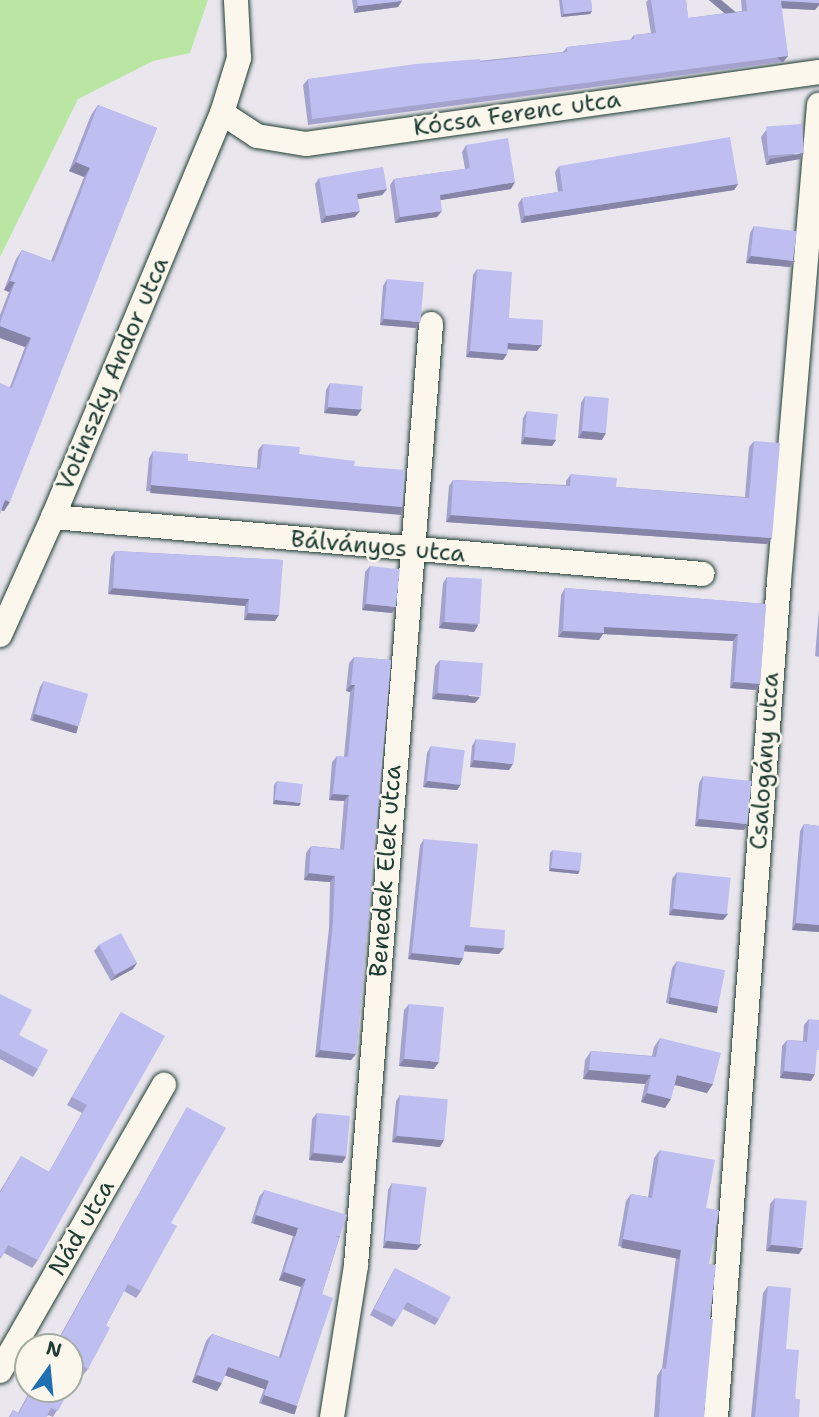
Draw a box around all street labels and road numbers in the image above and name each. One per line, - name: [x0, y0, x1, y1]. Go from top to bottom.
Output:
- street label: Kócsa Ferenc utca: [411, 85, 623, 143]
- street label: Votinszky Andor utca: [51, 253, 175, 495]
- street label: Bálványos utca: [289, 525, 467, 569]
- street label: Csalogány utca: [744, 671, 786, 851]
- street label: Benedek Elek utca: [364, 764, 408, 978]
- street label: Nád utca: [43, 1175, 121, 1281]

